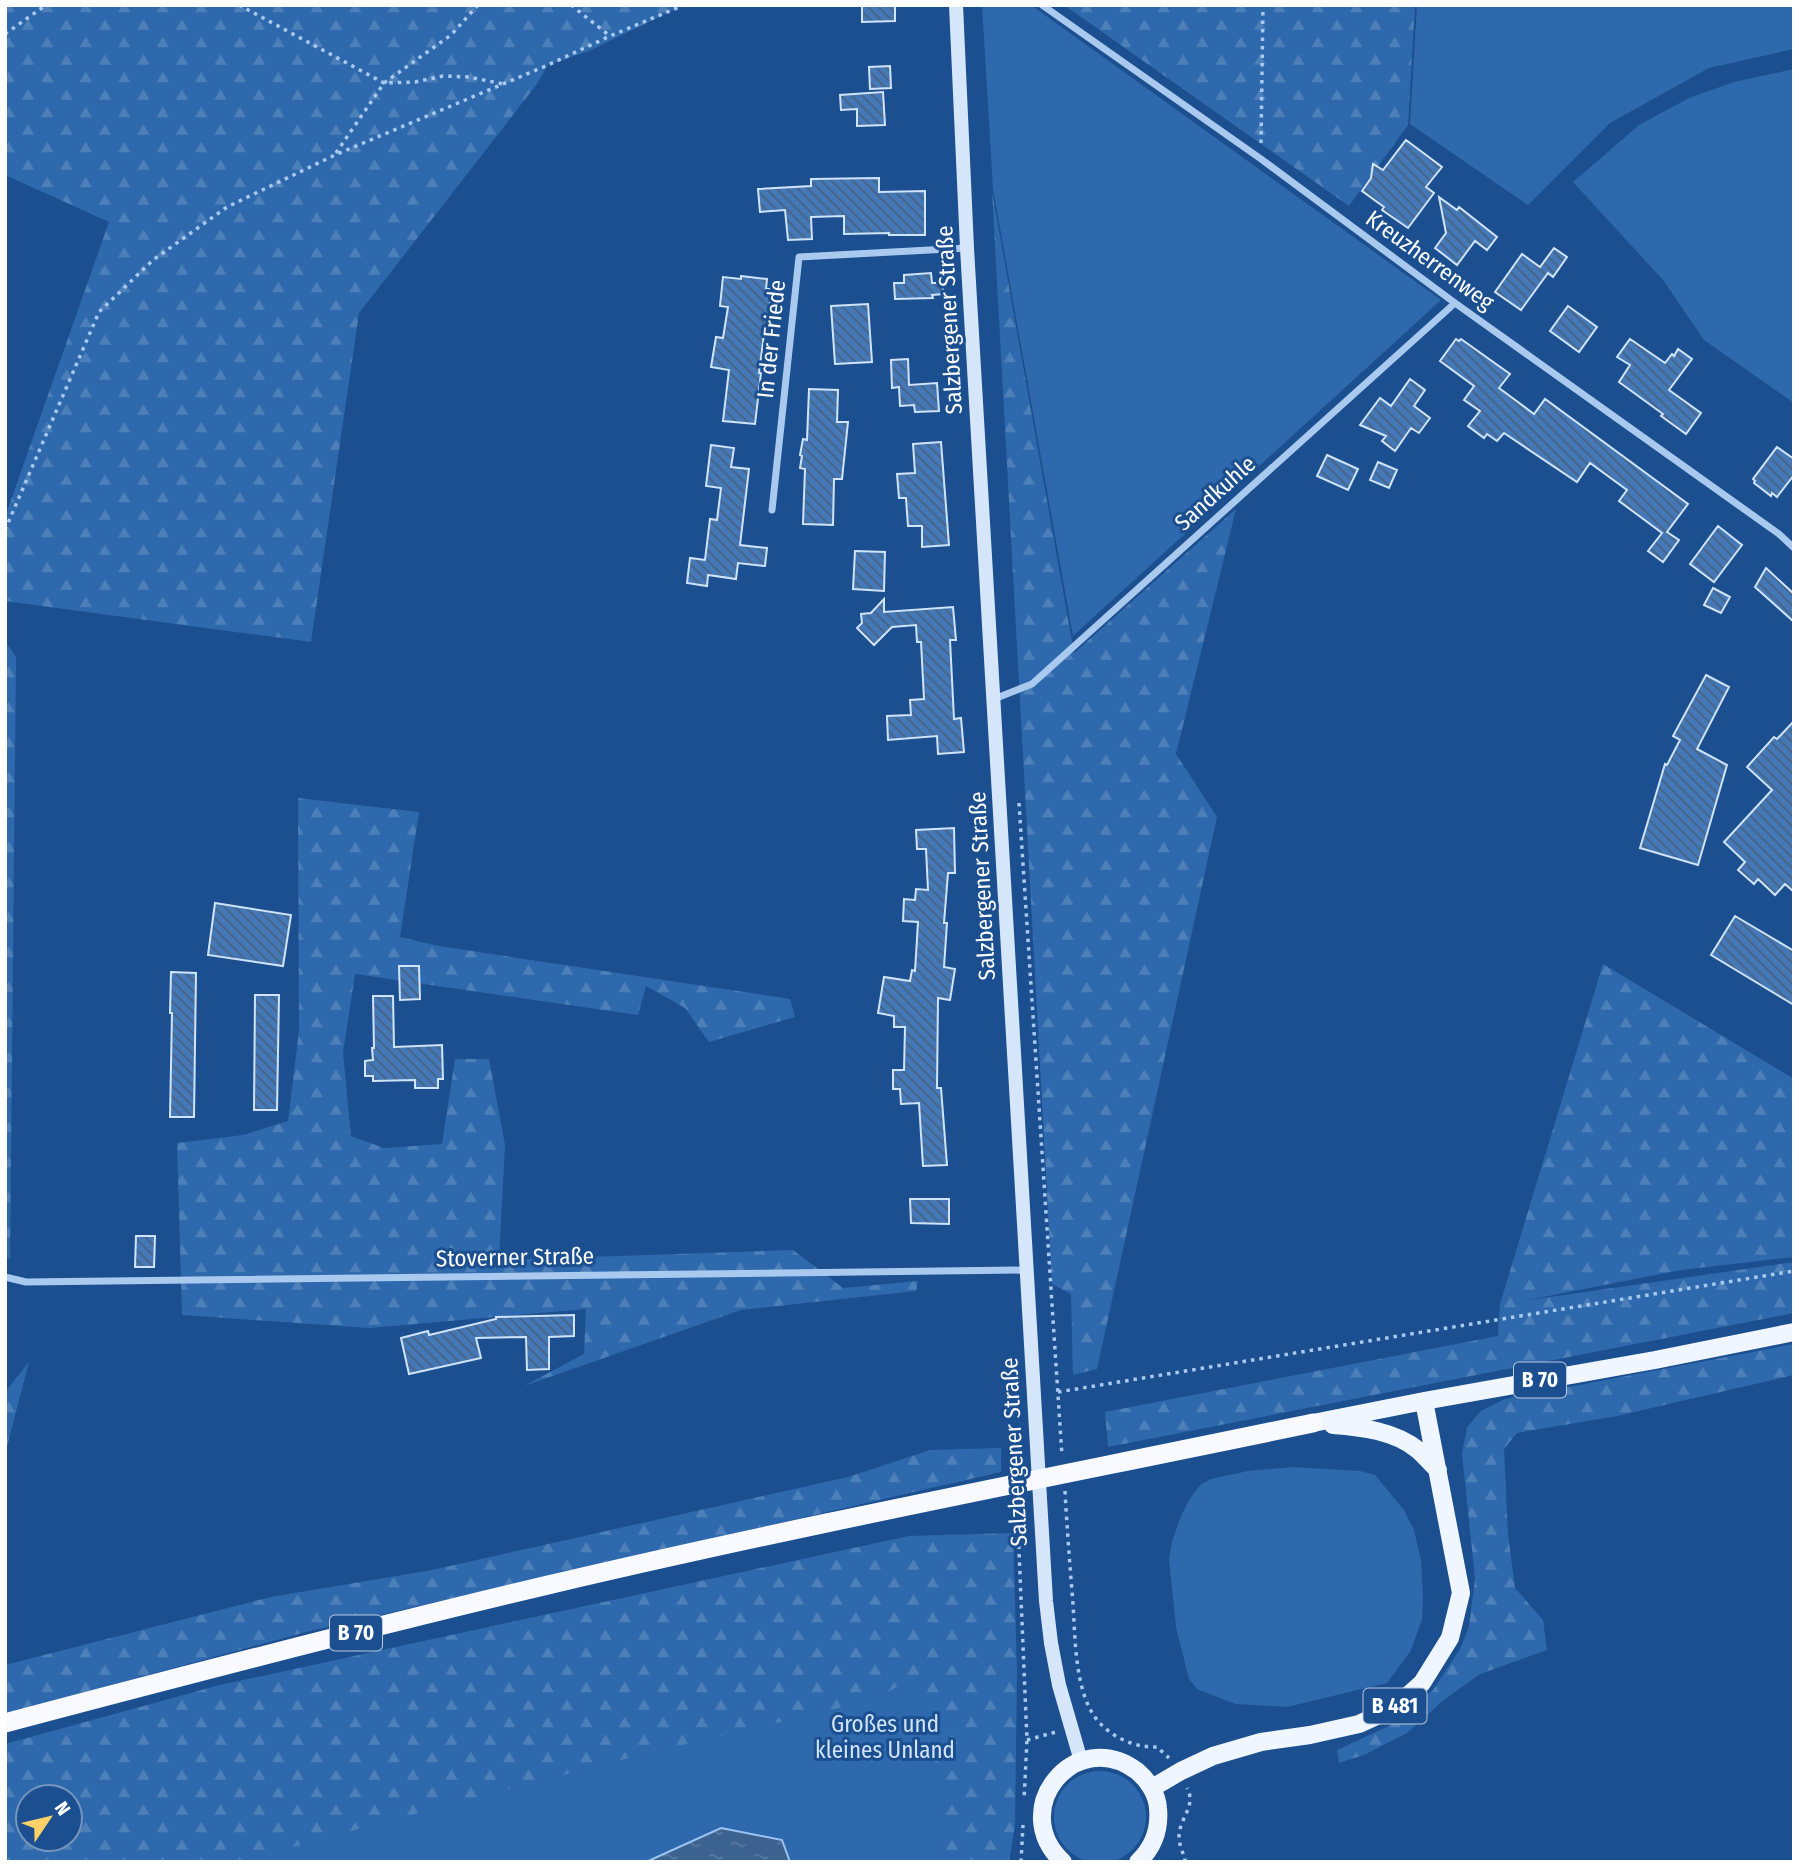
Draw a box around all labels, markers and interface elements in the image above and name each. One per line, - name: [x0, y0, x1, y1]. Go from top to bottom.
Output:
- street label: Kreuzherrenweg: [1360, 204, 1500, 316]
- street label: Salzbergener Straße: [930, 225, 968, 415]
- street label: In der Friede: [751, 278, 791, 400]
- street label: Sandkuhle: [1169, 449, 1261, 537]
- street label: Salzbergener Straße: [963, 791, 1001, 981]
- street label: Stoverner Straße: [436, 1242, 594, 1272]
- street label: Salzbergener Straße: [995, 1357, 1033, 1547]
- road number: B 70: [1514, 1362, 1566, 1398]
- road number: B 70: [330, 1616, 382, 1650]
- road number: B 481: [1364, 1688, 1426, 1724]
- park label: Großes und kleines Unland: [815, 1710, 955, 1764]
- north arrow: [14, 1783, 84, 1853]
- text: N: [50, 1797, 75, 1820]

